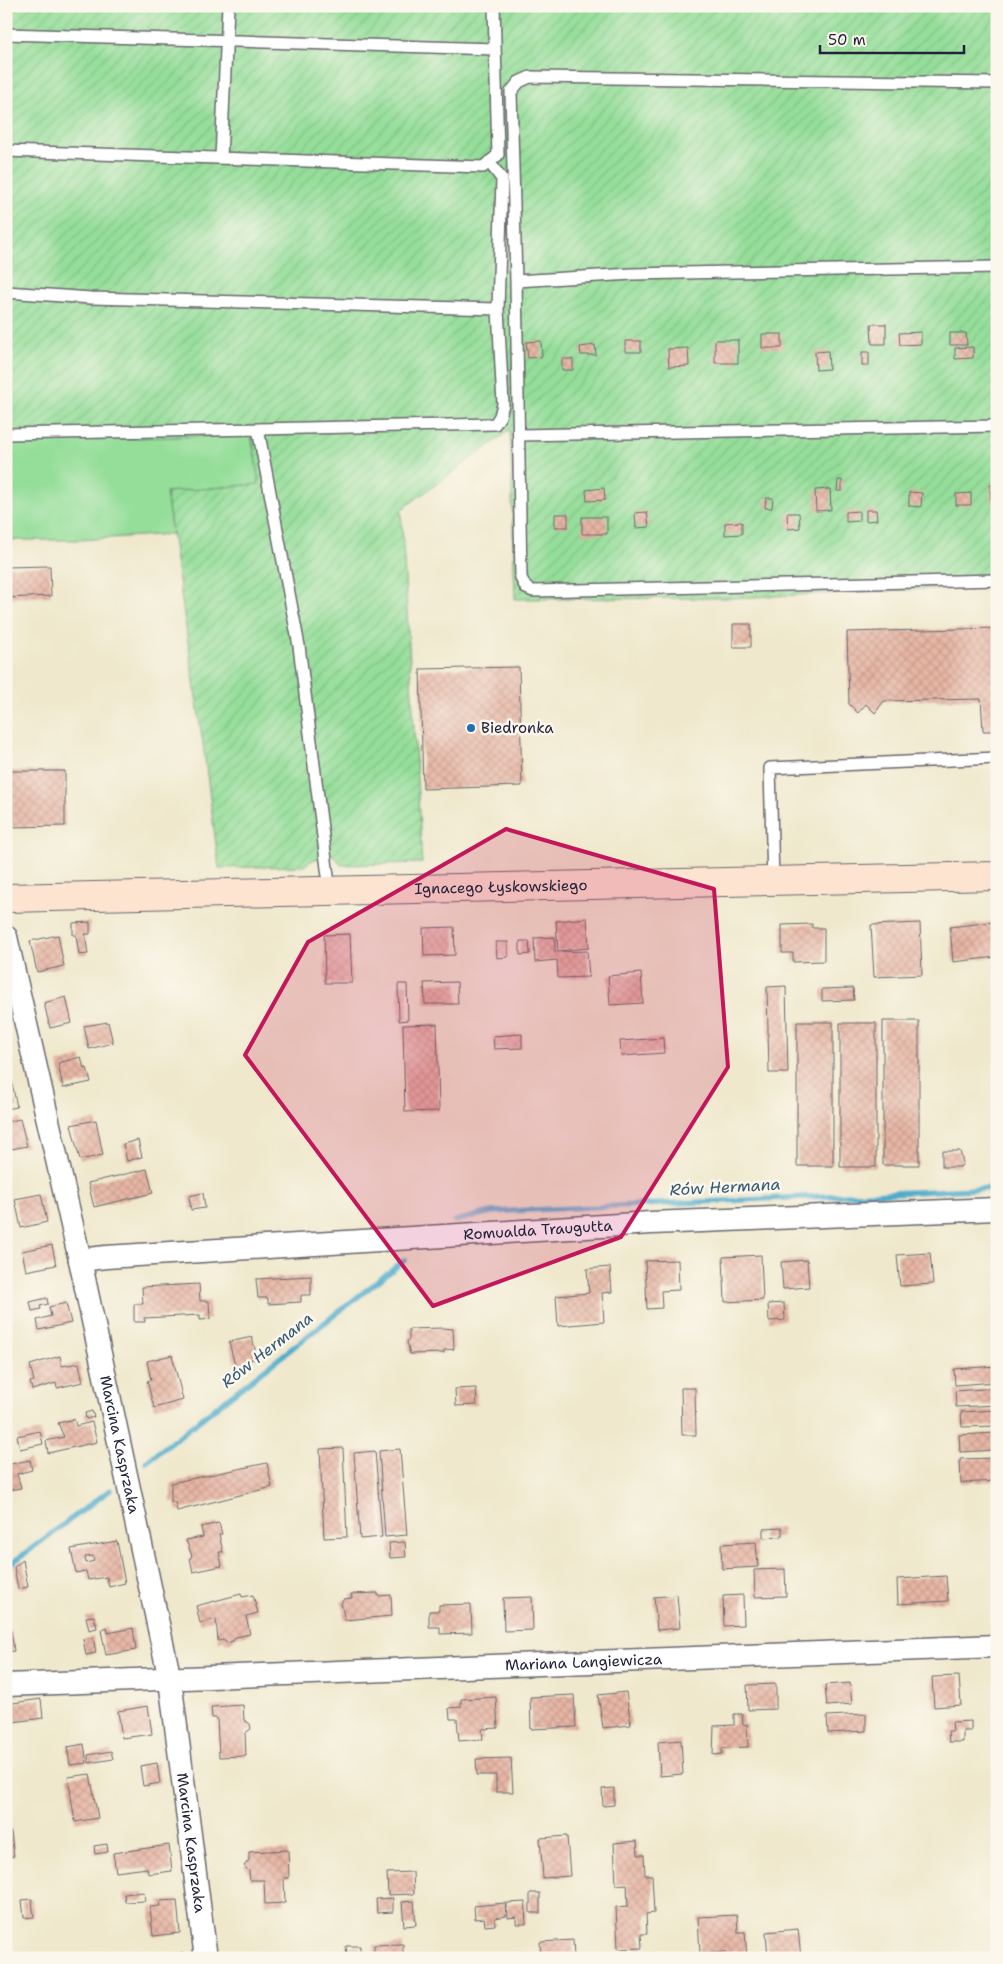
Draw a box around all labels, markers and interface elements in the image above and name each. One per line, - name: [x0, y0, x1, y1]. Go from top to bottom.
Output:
- scale bar: [820, 22, 964, 54]
- text: 50 m: [828, 30, 866, 50]
- place label: Biedronka: [481, 718, 554, 738]
- marker: Biedronka: [465, 722, 477, 734]
- street label: Ignacego Łyskowskiego: [414, 875, 588, 899]
- water label: Rów Hermana: [669, 1174, 781, 1200]
- street label: Romualda Traugutta: [463, 1215, 614, 1245]
- water label: Rów Hermana: [217, 1308, 317, 1392]
- street label: Marcina Kasprzaka: [95, 1374, 144, 1516]
- street label: Mariana Langiewicza: [505, 1649, 663, 1675]
- street label: Marcina Kasprzaka: [172, 1772, 210, 1914]

